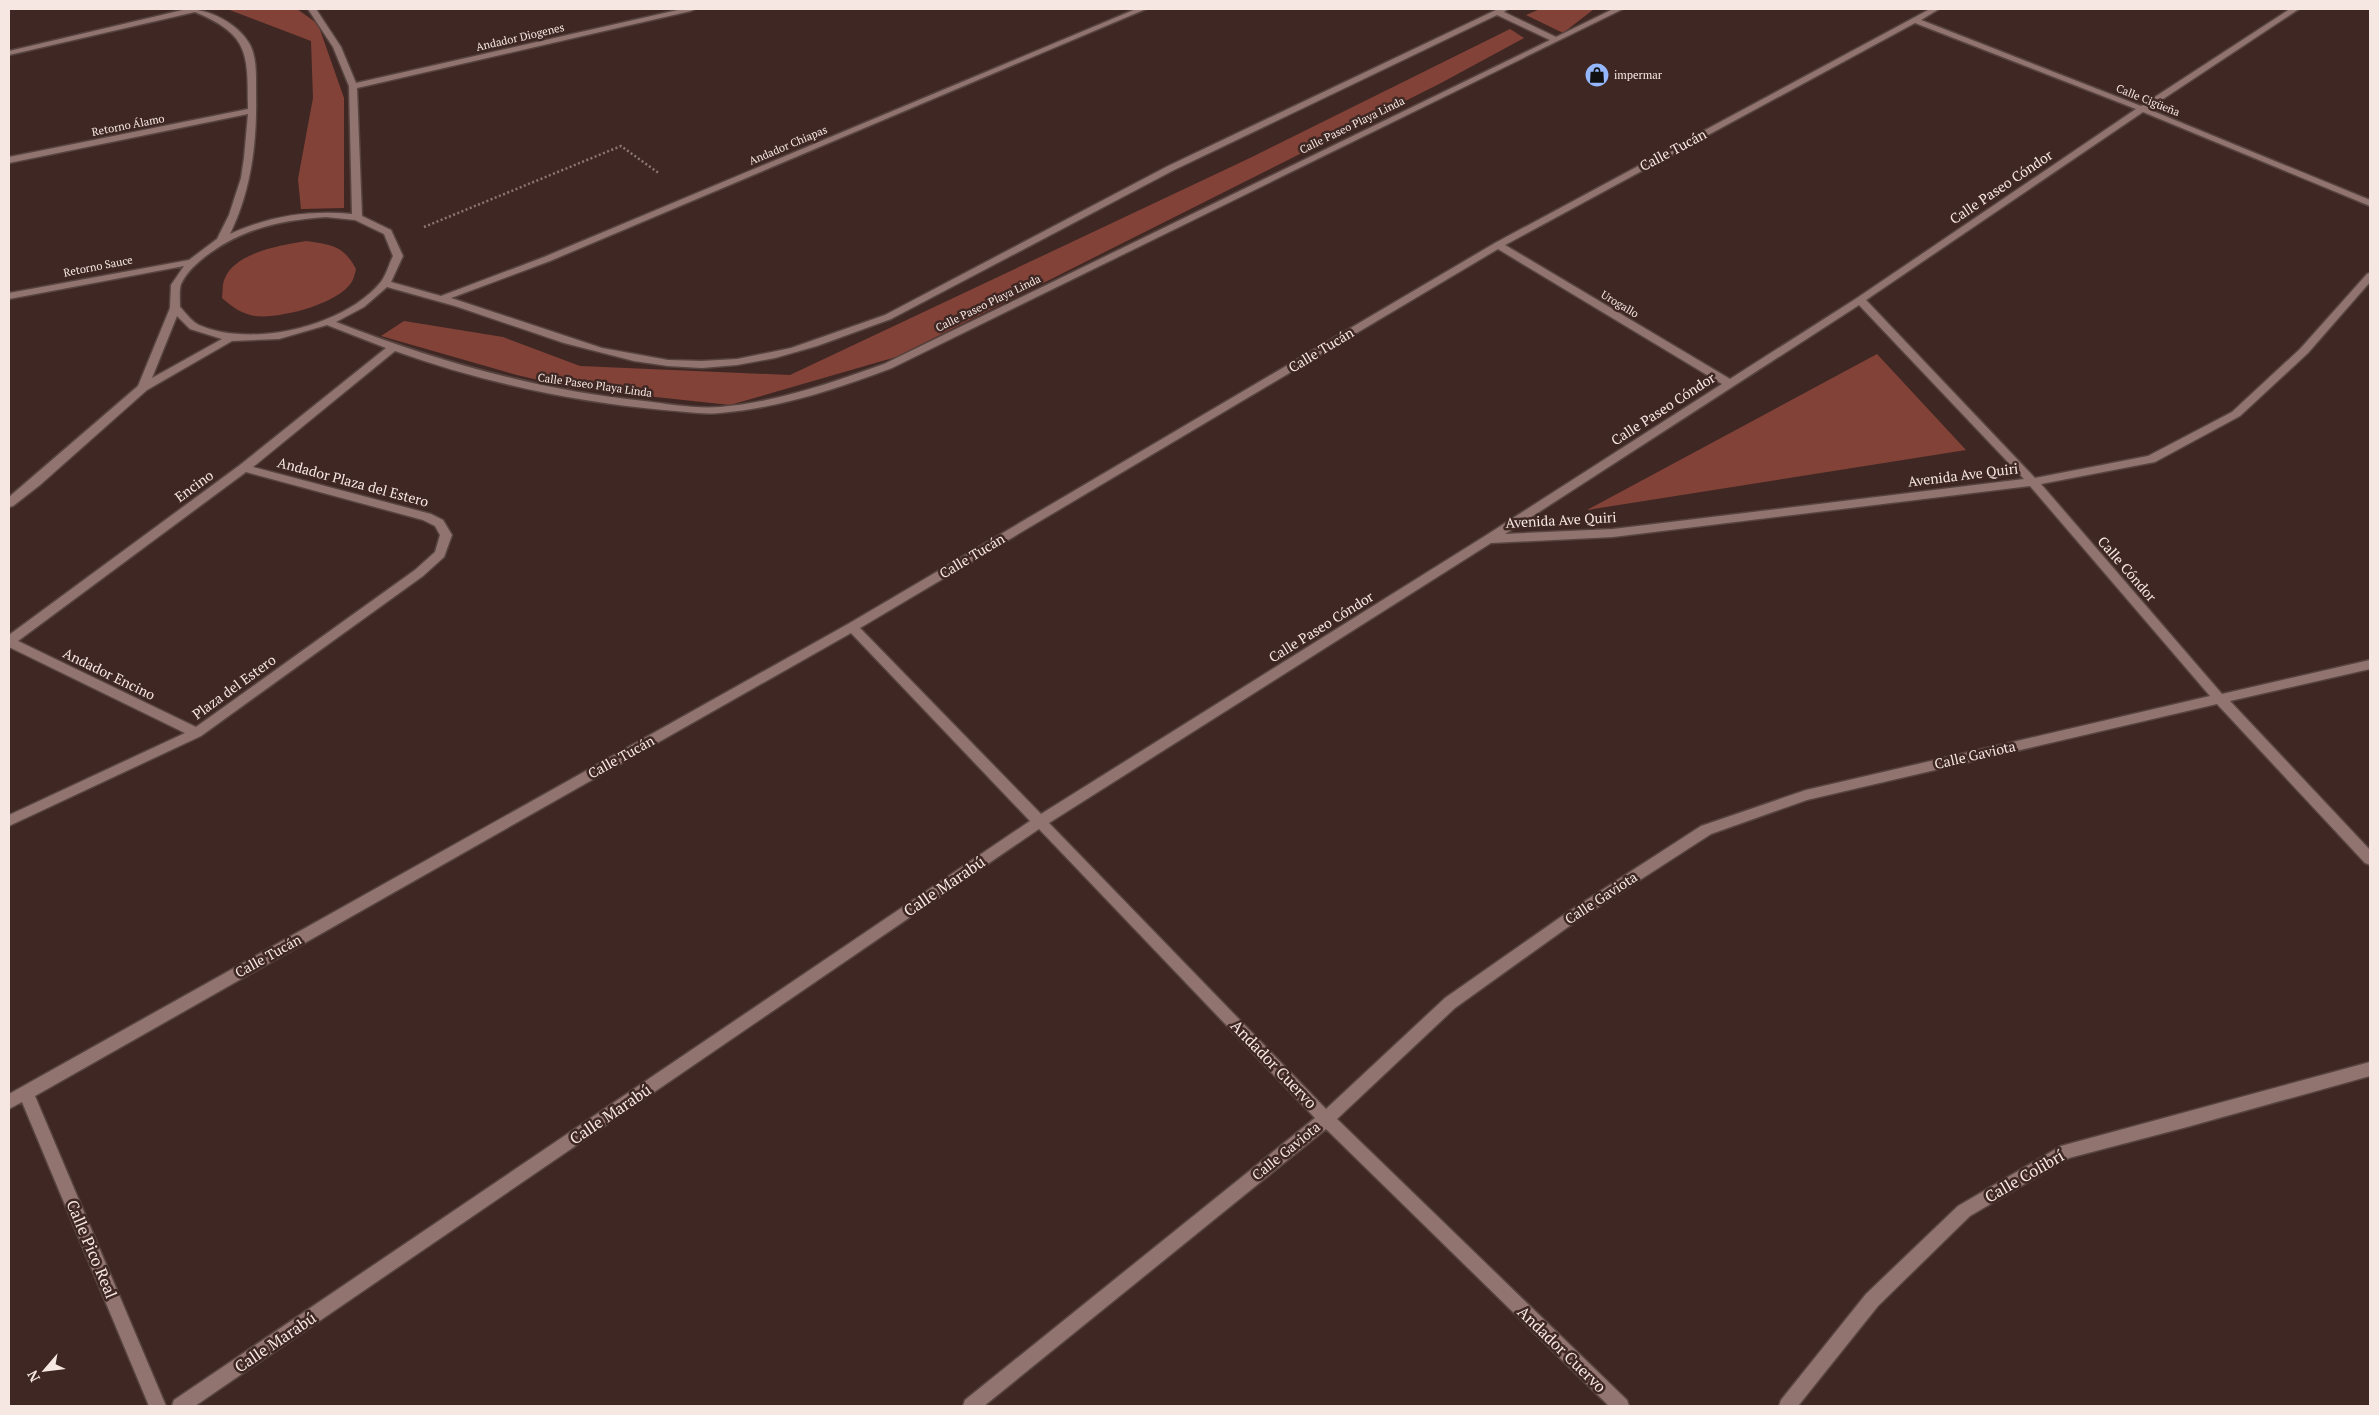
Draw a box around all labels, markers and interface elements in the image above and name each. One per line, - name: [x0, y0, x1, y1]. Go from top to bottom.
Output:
- street label: Andador Diogenes: [475, 20, 566, 54]
- shop icon: impermar: [1584, 62, 1610, 88]
- place label: impermar: [1614, 68, 1663, 82]
- street label: Calle Cigüeña: [2114, 81, 2182, 119]
- street label: Calle Paseo Playa Linda: [1297, 93, 1407, 157]
- street label: Retorno Álamo: [90, 111, 166, 139]
- street label: Andador Chiapas: [747, 122, 829, 168]
- street label: Calle Tucán: [1636, 124, 1710, 175]
- street label: Calle Paseo Cóndor: [1946, 145, 2056, 228]
- street label: Retorno Sauce: [62, 252, 134, 280]
- street label: Calle Paseo Playa Linda: [933, 271, 1043, 335]
- street label: Urogallo: [1599, 287, 1641, 321]
- street label: Calle Tucán: [1284, 322, 1358, 377]
- street label: Calle Paseo Cóndor: [1607, 368, 1719, 449]
- street label: Calle Paseo Playa Linda: [537, 370, 654, 400]
- street label: Andador Plaza del Estero: [275, 452, 431, 511]
- street label: Avenida Ave Quiri: [1907, 458, 2019, 491]
- street label: Encino: [171, 465, 217, 506]
- street label: Avenida Ave Quiri: [1505, 507, 1617, 532]
- street label: Calle Tucán: [935, 528, 1009, 583]
- street label: Calle Cóndor: [2094, 532, 2161, 606]
- street label: Calle Paseo Cóndor: [1265, 586, 1377, 666]
- street label: Andador Encino: [60, 643, 159, 704]
- street label: Plaza del Estero: [188, 650, 280, 723]
- street label: Calle Tucán: [584, 730, 658, 783]
- street label: Calle Gaviota: [1932, 736, 2017, 773]
- street label: Calle Marabú: [899, 851, 989, 921]
- street label: Calle Gaviota: [1561, 867, 1641, 928]
- street label: Calle Tucán: [231, 929, 305, 982]
- street label: Andador Cuervo: [1226, 1015, 1322, 1113]
- street label: Calle Marabú: [565, 1079, 655, 1149]
- street label: Calle Gaviota: [1248, 1117, 1324, 1184]
- street label: Calle Colibrí: [1980, 1144, 2068, 1208]
- street label: Calle Pico Real: [61, 1196, 123, 1302]
- street label: Andador Cuervo: [1513, 1301, 1611, 1397]
- street label: Calle Marabú: [230, 1307, 320, 1377]
- north arrow: [20, 1345, 70, 1395]
- text: N: [22, 1367, 44, 1385]

